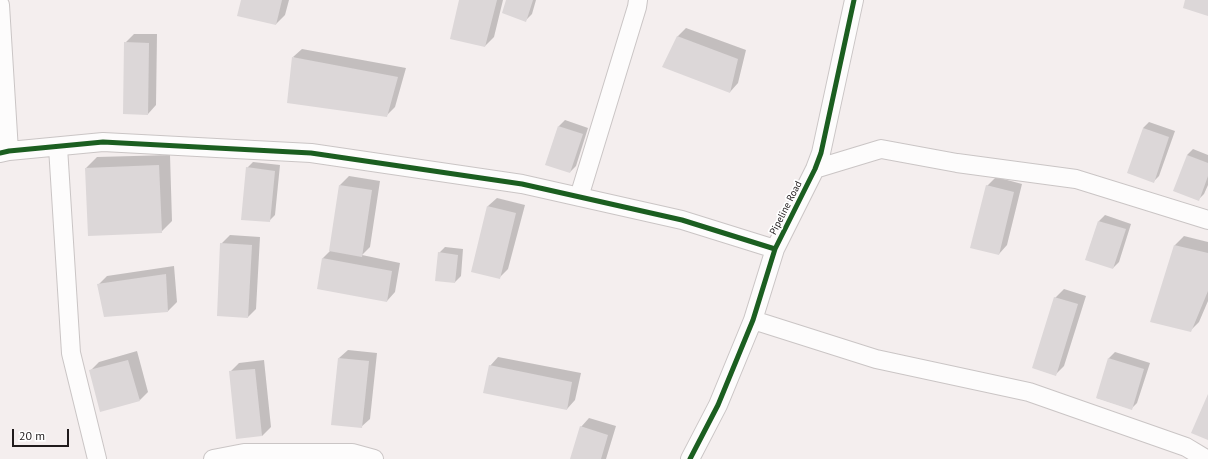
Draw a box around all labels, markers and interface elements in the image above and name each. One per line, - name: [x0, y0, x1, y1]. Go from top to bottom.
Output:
- street label: Pipeline Road: [767, 179, 805, 237]
- scale bar: [14, 421, 71, 447]
- text: 20 m: [19, 428, 45, 443]

